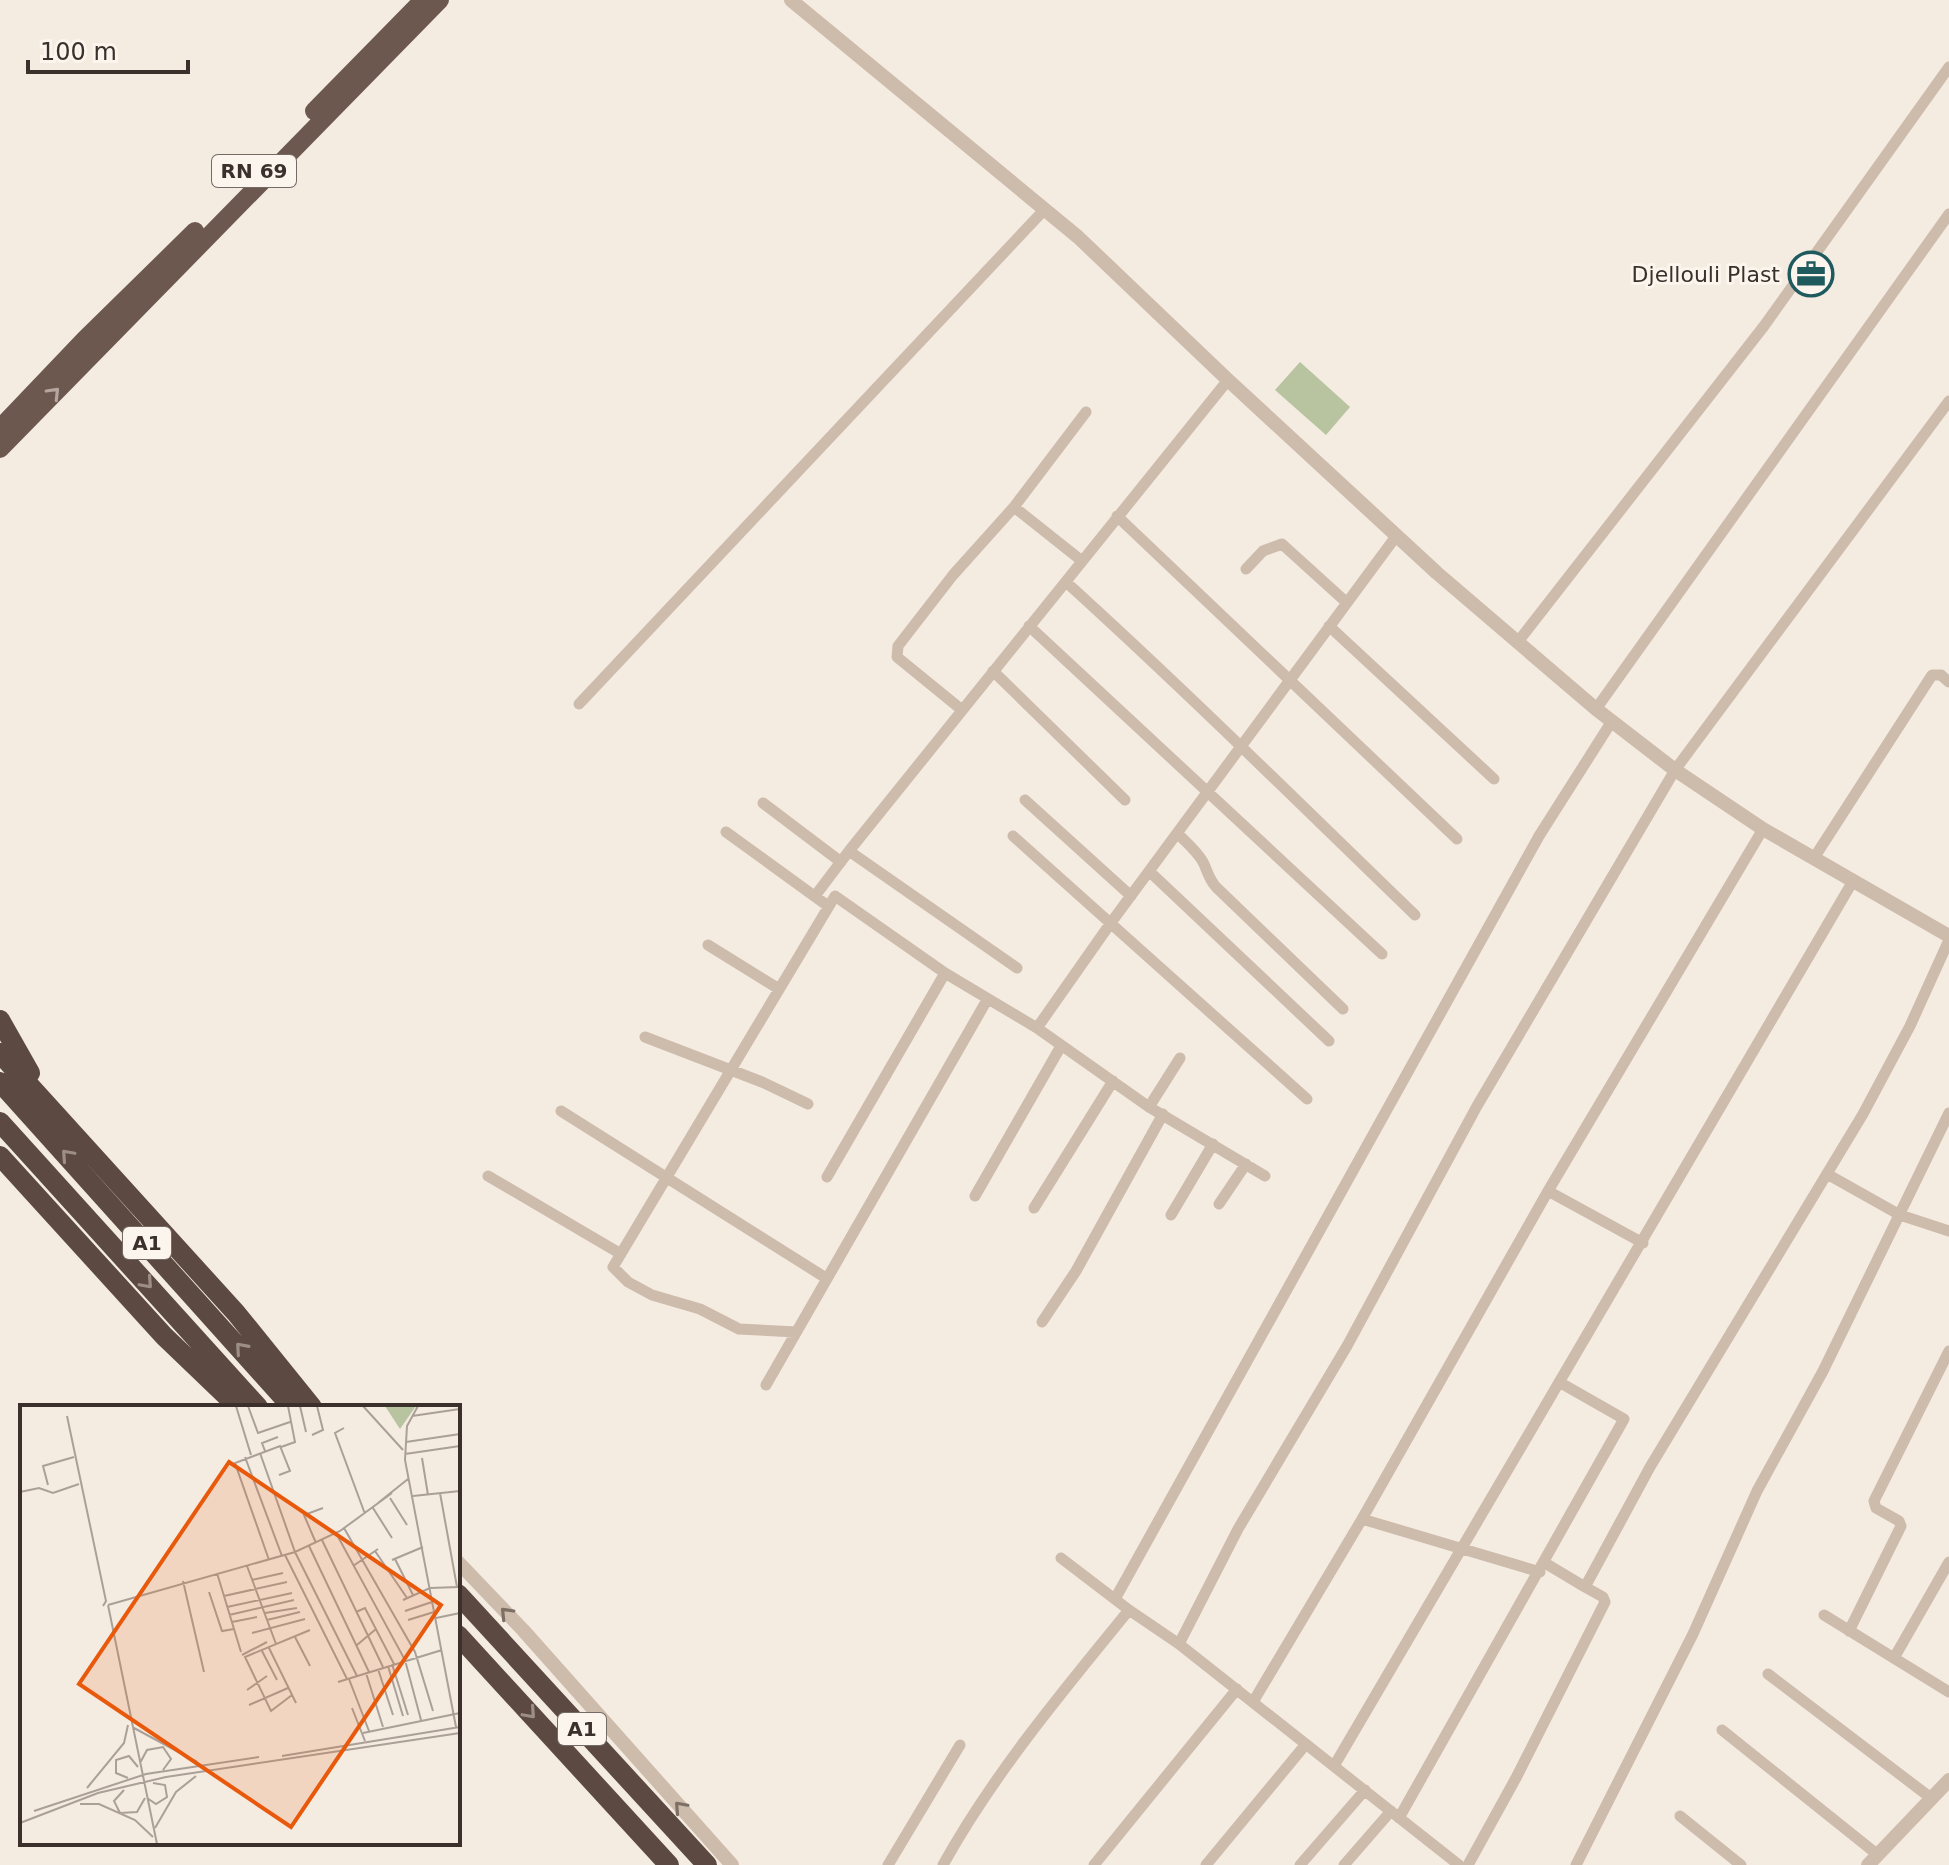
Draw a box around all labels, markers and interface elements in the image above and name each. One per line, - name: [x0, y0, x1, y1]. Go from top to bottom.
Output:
- scale bar: [28, 24, 188, 74]
- text: 100 m: [40, 38, 117, 66]
- road number: RN 69: [212, 155, 296, 187]
- office icon: Djellouli Plast: [1787, 250, 1835, 298]
- place label: Djellouli Plast: [1632, 262, 1780, 287]
- one-way arrow: [45, 388, 60, 402]
- one-way arrow: [63, 1149, 77, 1164]
- road number: A1: [123, 1227, 171, 1259]
- one-way arrow: [137, 1274, 152, 1289]
- one-way arrow: [236, 1343, 251, 1357]
- inset map: [20, 1405, 460, 1845]
- one-way arrow: [501, 1608, 516, 1622]
- one-way arrow: [520, 1703, 534, 1718]
- road number: A1: [558, 1713, 606, 1745]
- one-way arrow: [675, 1801, 690, 1816]

